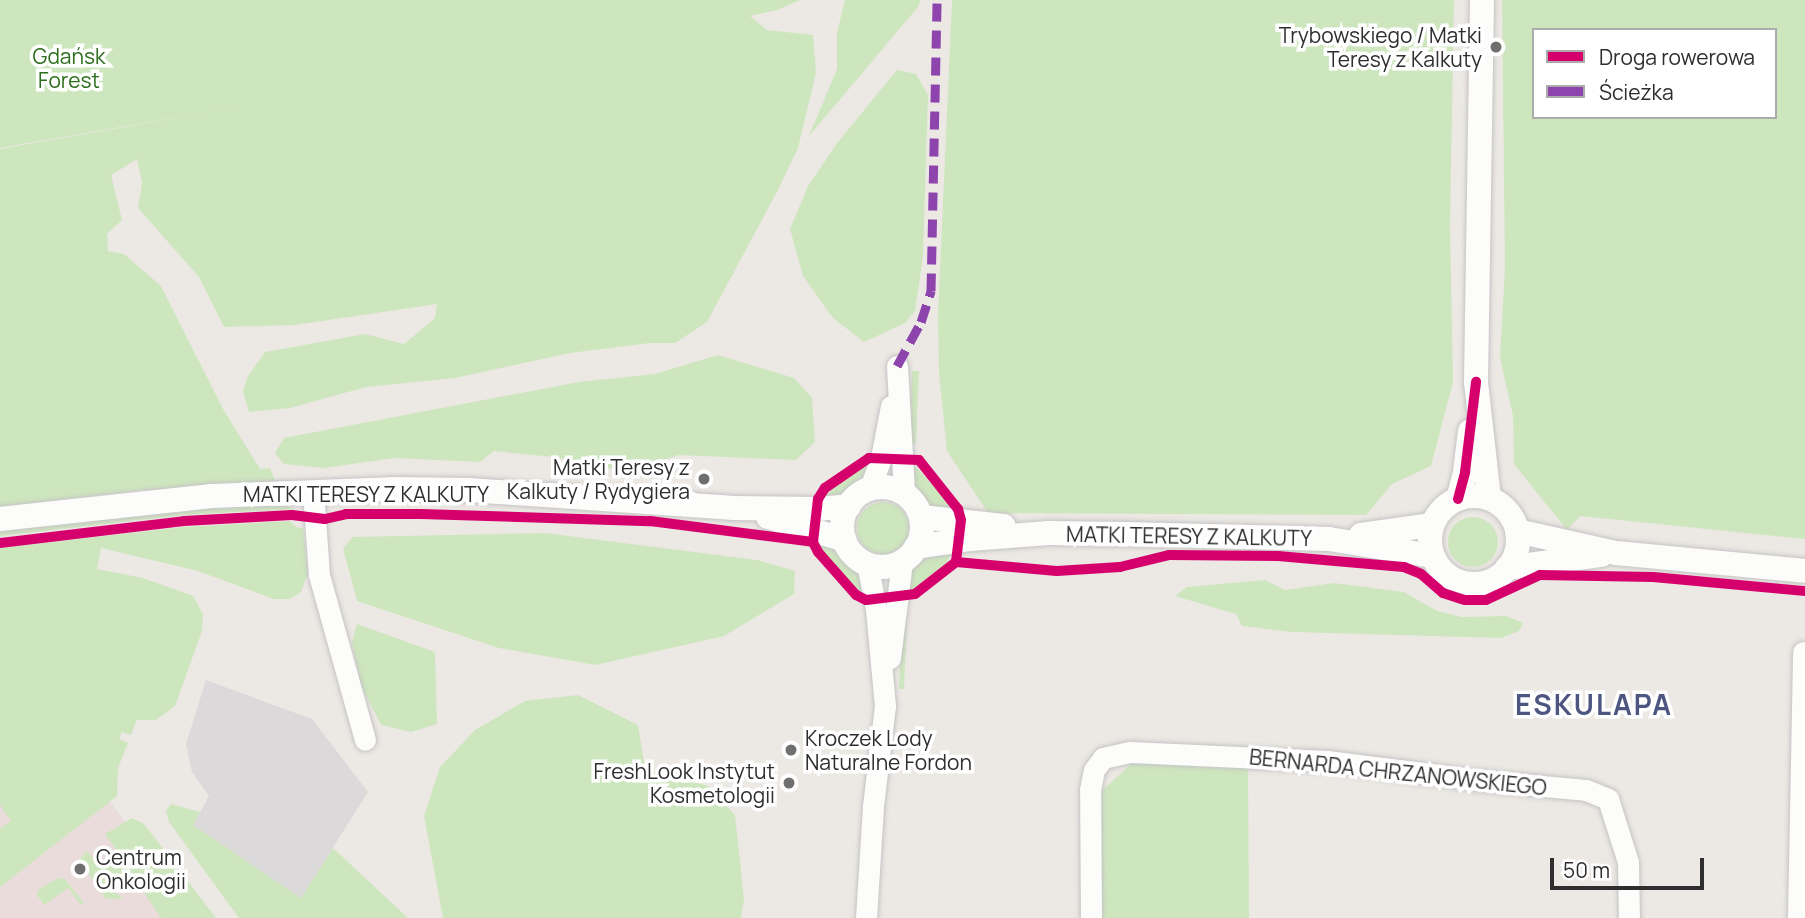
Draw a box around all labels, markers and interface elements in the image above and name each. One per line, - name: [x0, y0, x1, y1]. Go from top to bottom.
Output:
- place label: Trybowskiego / Matki Teresy z Kalkuty: [1279, 22, 1482, 72]
- legend: [1532, 28, 1777, 119]
- marker: Trybowskiego / Matki Teresy z Kalkuty: [1488, 39, 1504, 55]
- park label: Gdańsk Forest: [33, 43, 105, 93]
- text: Droga rowerowa: [1599, 43, 1755, 71]
- text: Ścieżka: [1599, 78, 1674, 106]
- place label: Matki Teresy z Kalkuty / Rydygiera: [507, 454, 690, 504]
- marker: Matki Teresy z Kalkuty / Rydygiera: [696, 471, 712, 487]
- street label: MATKI TERESY Z KALKUTY: [243, 481, 489, 507]
- street label: MATKI TERESY Z KALKUTY: [1065, 521, 1313, 551]
- district label: ESKULAPA: [1516, 687, 1672, 721]
- place label: Kroczek Lody Naturalne Fordon: [805, 725, 972, 775]
- marker: Kroczek Lody Naturalne Fordon: [783, 742, 799, 758]
- street label: BERNARDA CHRZANOWSKIEGO: [1248, 744, 1548, 800]
- place label: FreshLook Instytut Kosmetologii: [593, 758, 775, 808]
- marker: FreshLook Instytut Kosmetologii: [781, 775, 797, 791]
- place label: Centrum Onkologii: [96, 844, 186, 894]
- scale bar: [1553, 844, 1707, 888]
- text: 50 m: [1563, 856, 1610, 884]
- marker: Centrum Onkologii: [70, 859, 90, 879]

